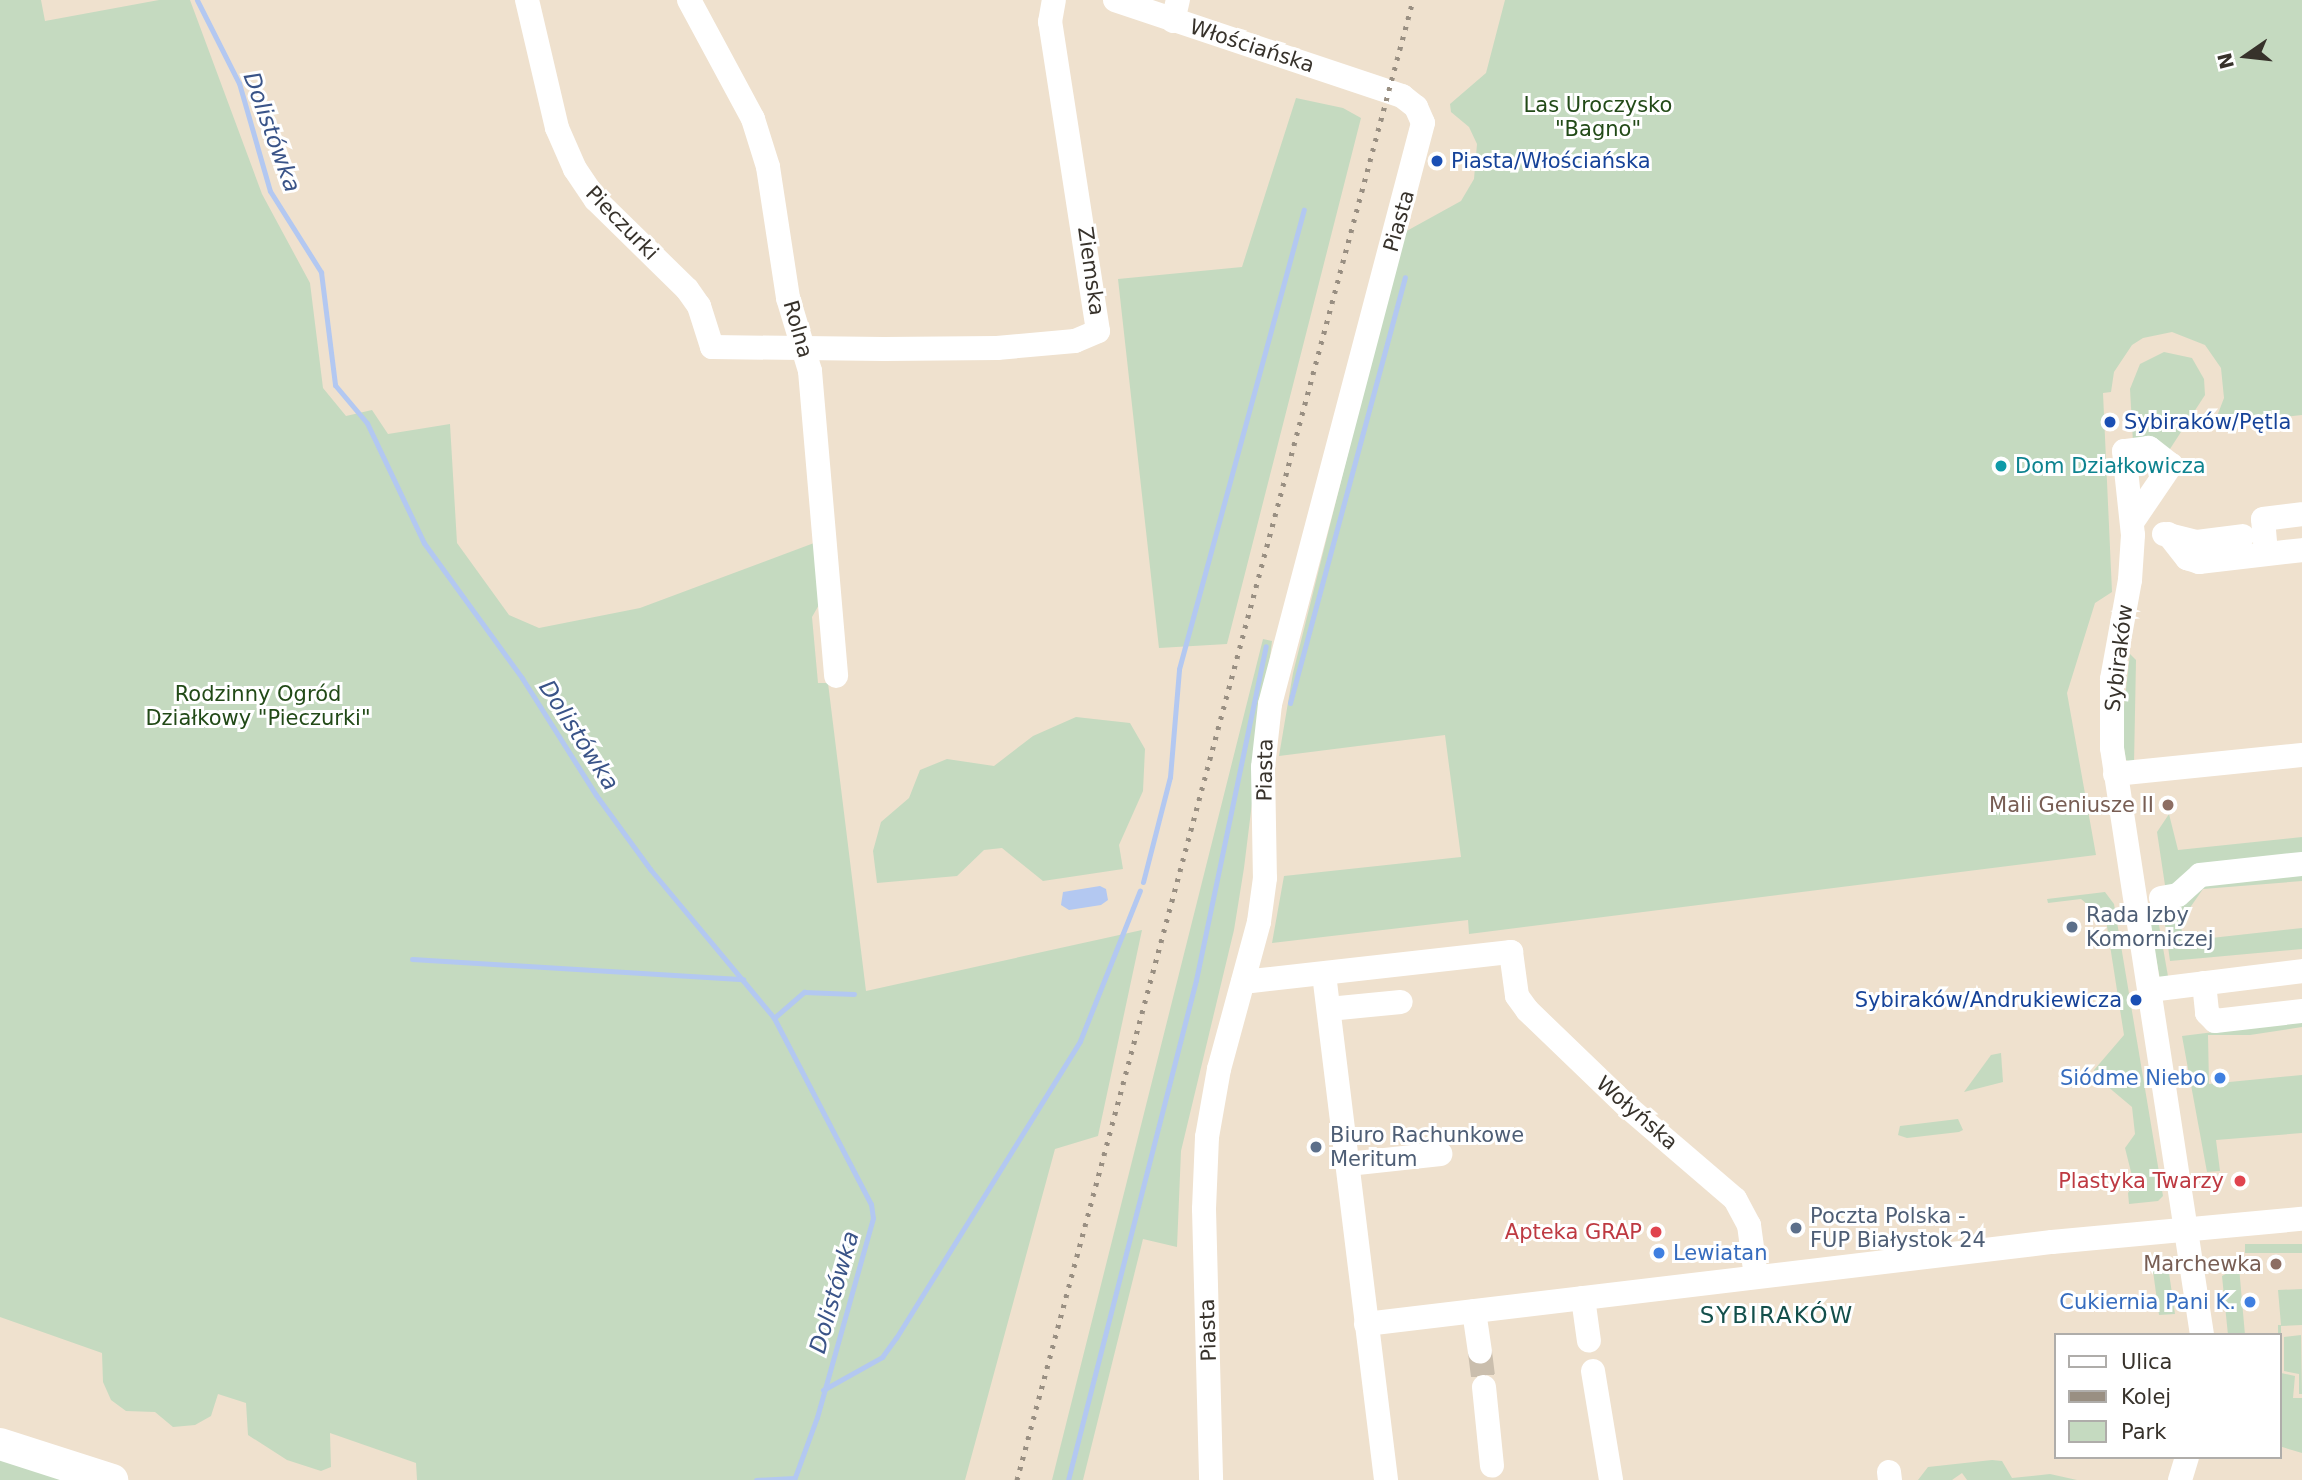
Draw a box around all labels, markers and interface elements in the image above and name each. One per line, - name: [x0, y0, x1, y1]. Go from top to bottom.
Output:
- street label: Włościańska: [1186, 14, 1318, 78]
- north arrow: [2211, 21, 2281, 91]
- text: N: [2213, 51, 2238, 71]
- water label: Dolistówka: [238, 68, 306, 196]
- park label: Las Uroczysko "Bagno": [1524, 92, 1672, 142]
- place label: Piasta/Włościańska: [1451, 148, 1651, 174]
- marker: Piasta/Włościańska: [1429, 153, 1445, 169]
- street label: Pieczurki: [580, 181, 664, 265]
- street label: Piasta: [1378, 187, 1420, 255]
- street label: Ziemska: [1072, 225, 1110, 317]
- street label: Rolna: [778, 297, 818, 361]
- place label: Sybiraków/Pętla: [2124, 409, 2291, 435]
- marker: Sybiraków/Pętla: [2102, 414, 2118, 430]
- place label: Dom Działkowicza: [2015, 453, 2206, 479]
- marker: Dom Działkowicza: [1993, 458, 2009, 474]
- street label: Sybiraków: [2100, 603, 2138, 713]
- water label: Dolistówka: [533, 675, 625, 795]
- park label: Rodzinny Ogród Działkowy "Pieczurki": [145, 681, 371, 731]
- street label: Piasta: [1252, 738, 1278, 802]
- place label: Mali Geniusze II: [1989, 792, 2154, 818]
- marker: Mali Geniusze II: [2160, 797, 2176, 813]
- place label: Rada Izby Komorniczej: [2086, 902, 2214, 952]
- marker: Rada Izby Komorniczej: [2064, 919, 2080, 935]
- place label: Sybiraków/Andrukiewicza: [1855, 987, 2122, 1013]
- marker: Sybiraków/Andrukiewicza: [2128, 992, 2144, 1008]
- place label: Siódme Niebo: [2060, 1065, 2206, 1091]
- marker: Siódme Niebo: [2212, 1070, 2228, 1086]
- street label: Wołyńska: [1591, 1071, 1683, 1155]
- place label: Biuro Rachunkowe Meritum: [1330, 1122, 1524, 1172]
- marker: Biuro Rachunkowe Meritum: [1308, 1139, 1324, 1155]
- place label: Plastyka Twarzy: [2058, 1168, 2224, 1194]
- marker: Plastyka Twarzy: [2230, 1171, 2250, 1191]
- place label: Poczta Polska - FUP Białystok 24: [1810, 1203, 1986, 1253]
- place label: Apteka GRAP: [1505, 1219, 1642, 1245]
- marker: Poczta Polska - FUP Białystok 24: [1788, 1220, 1804, 1236]
- marker: Apteka GRAP: [1648, 1224, 1664, 1240]
- water label: Dolistówka: [803, 1228, 865, 1356]
- place label: Lewiatan: [1673, 1240, 1768, 1266]
- marker: Lewiatan: [1651, 1245, 1667, 1261]
- place label: Marchewka: [2143, 1251, 2262, 1277]
- marker: Marchewka: [2268, 1256, 2284, 1272]
- place label: Cukiernia Pani K.: [2059, 1289, 2236, 1315]
- marker: Cukiernia Pani K.: [2242, 1294, 2258, 1310]
- street label: Piasta: [1194, 1298, 1222, 1362]
- district label: SYBIRAKÓW: [1701, 1301, 1853, 1329]
- legend: [2054, 1333, 2281, 1459]
- text: Ulica: [2121, 1350, 2172, 1374]
- text: Kolej: [2121, 1385, 2171, 1409]
- text: Park: [2121, 1420, 2166, 1444]

